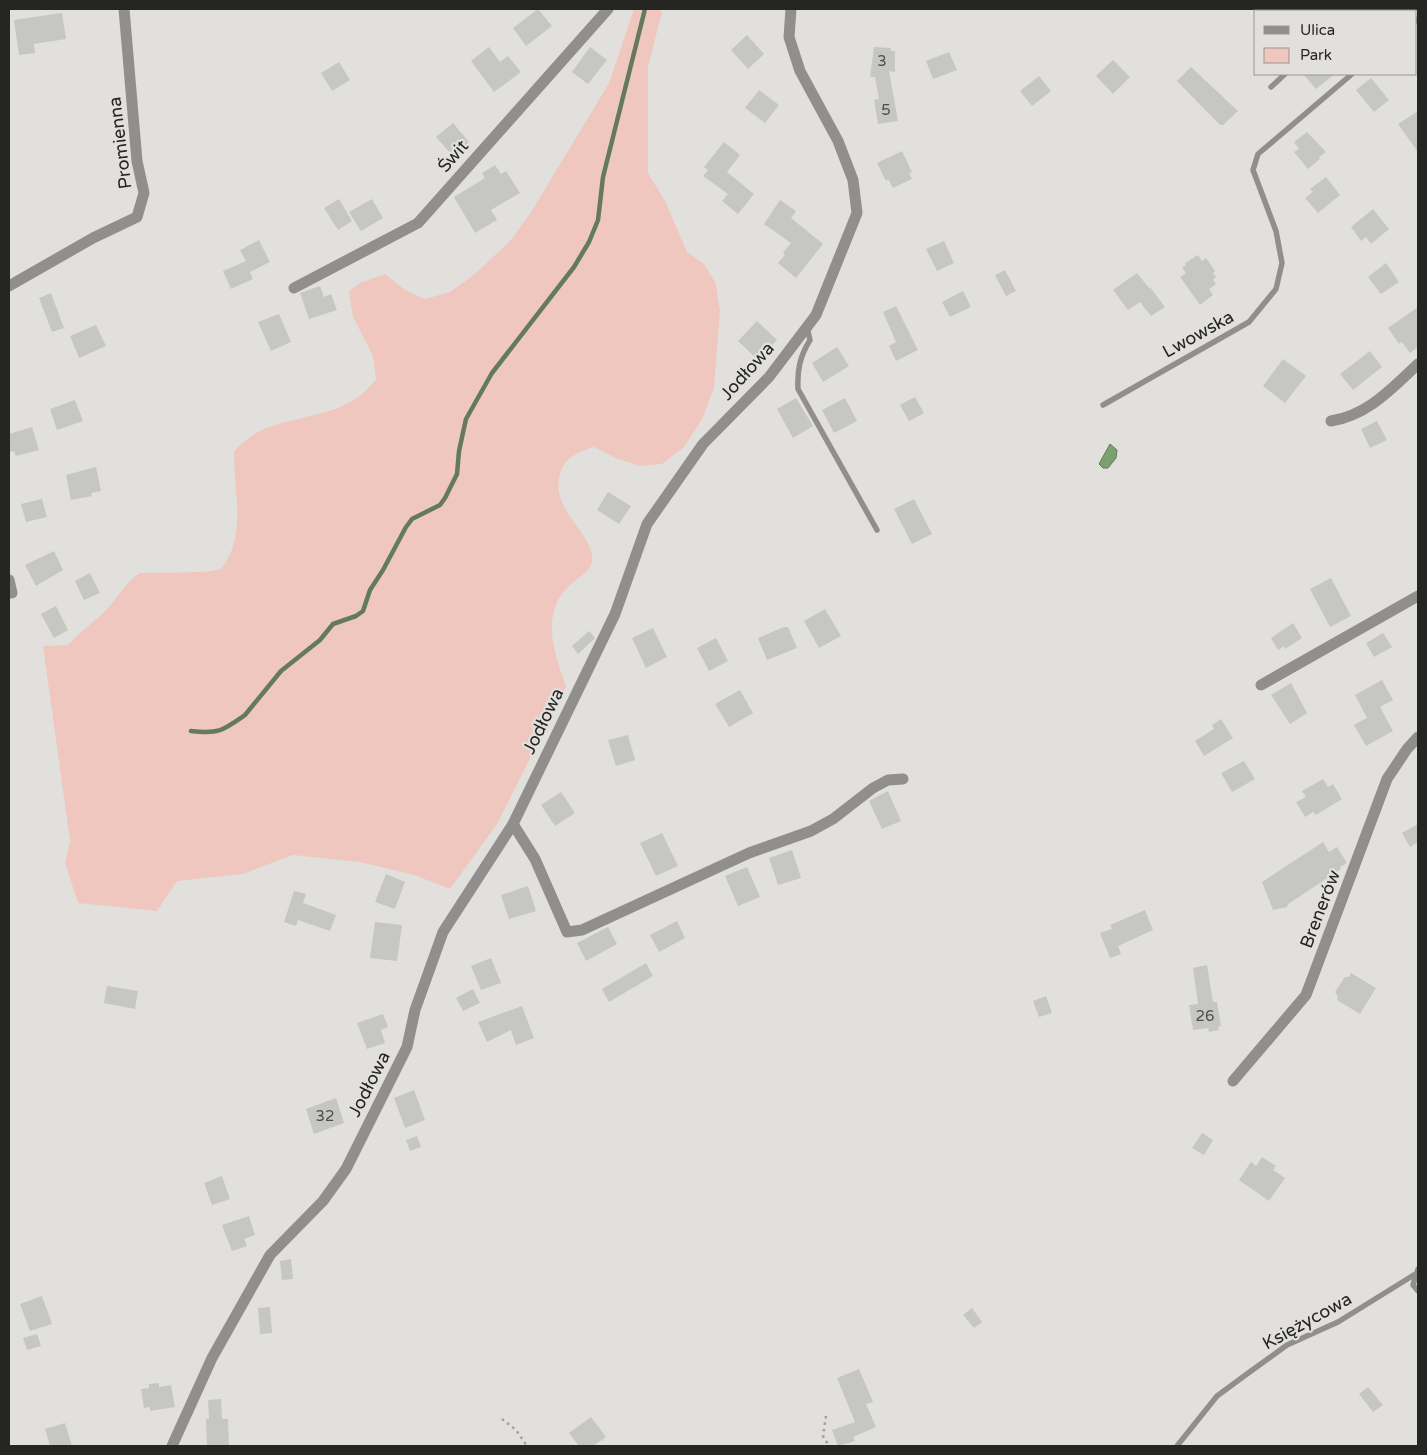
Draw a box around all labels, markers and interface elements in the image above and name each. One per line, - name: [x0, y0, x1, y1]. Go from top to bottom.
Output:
- legend: [1254, 10, 1417, 75]
- text: Ulica: [1300, 21, 1335, 39]
- text: Park: [1300, 46, 1332, 64]
- house number: 3: [877, 52, 887, 70]
- street label: Promienna: [103, 96, 137, 190]
- house number: 5: [881, 101, 891, 119]
- street label: Świt: [433, 135, 473, 177]
- street label: Lwowska: [1159, 305, 1237, 363]
- street label: Jodłowa: [715, 337, 779, 405]
- street label: Jodłowa: [518, 685, 568, 757]
- street label: Brenerów: [1295, 867, 1345, 951]
- house number: 26: [1196, 1007, 1214, 1025]
- street label: Jodłowa: [343, 1048, 395, 1120]
- house number: 32: [316, 1107, 334, 1125]
- street label: Księżycowa: [1259, 1288, 1355, 1354]

